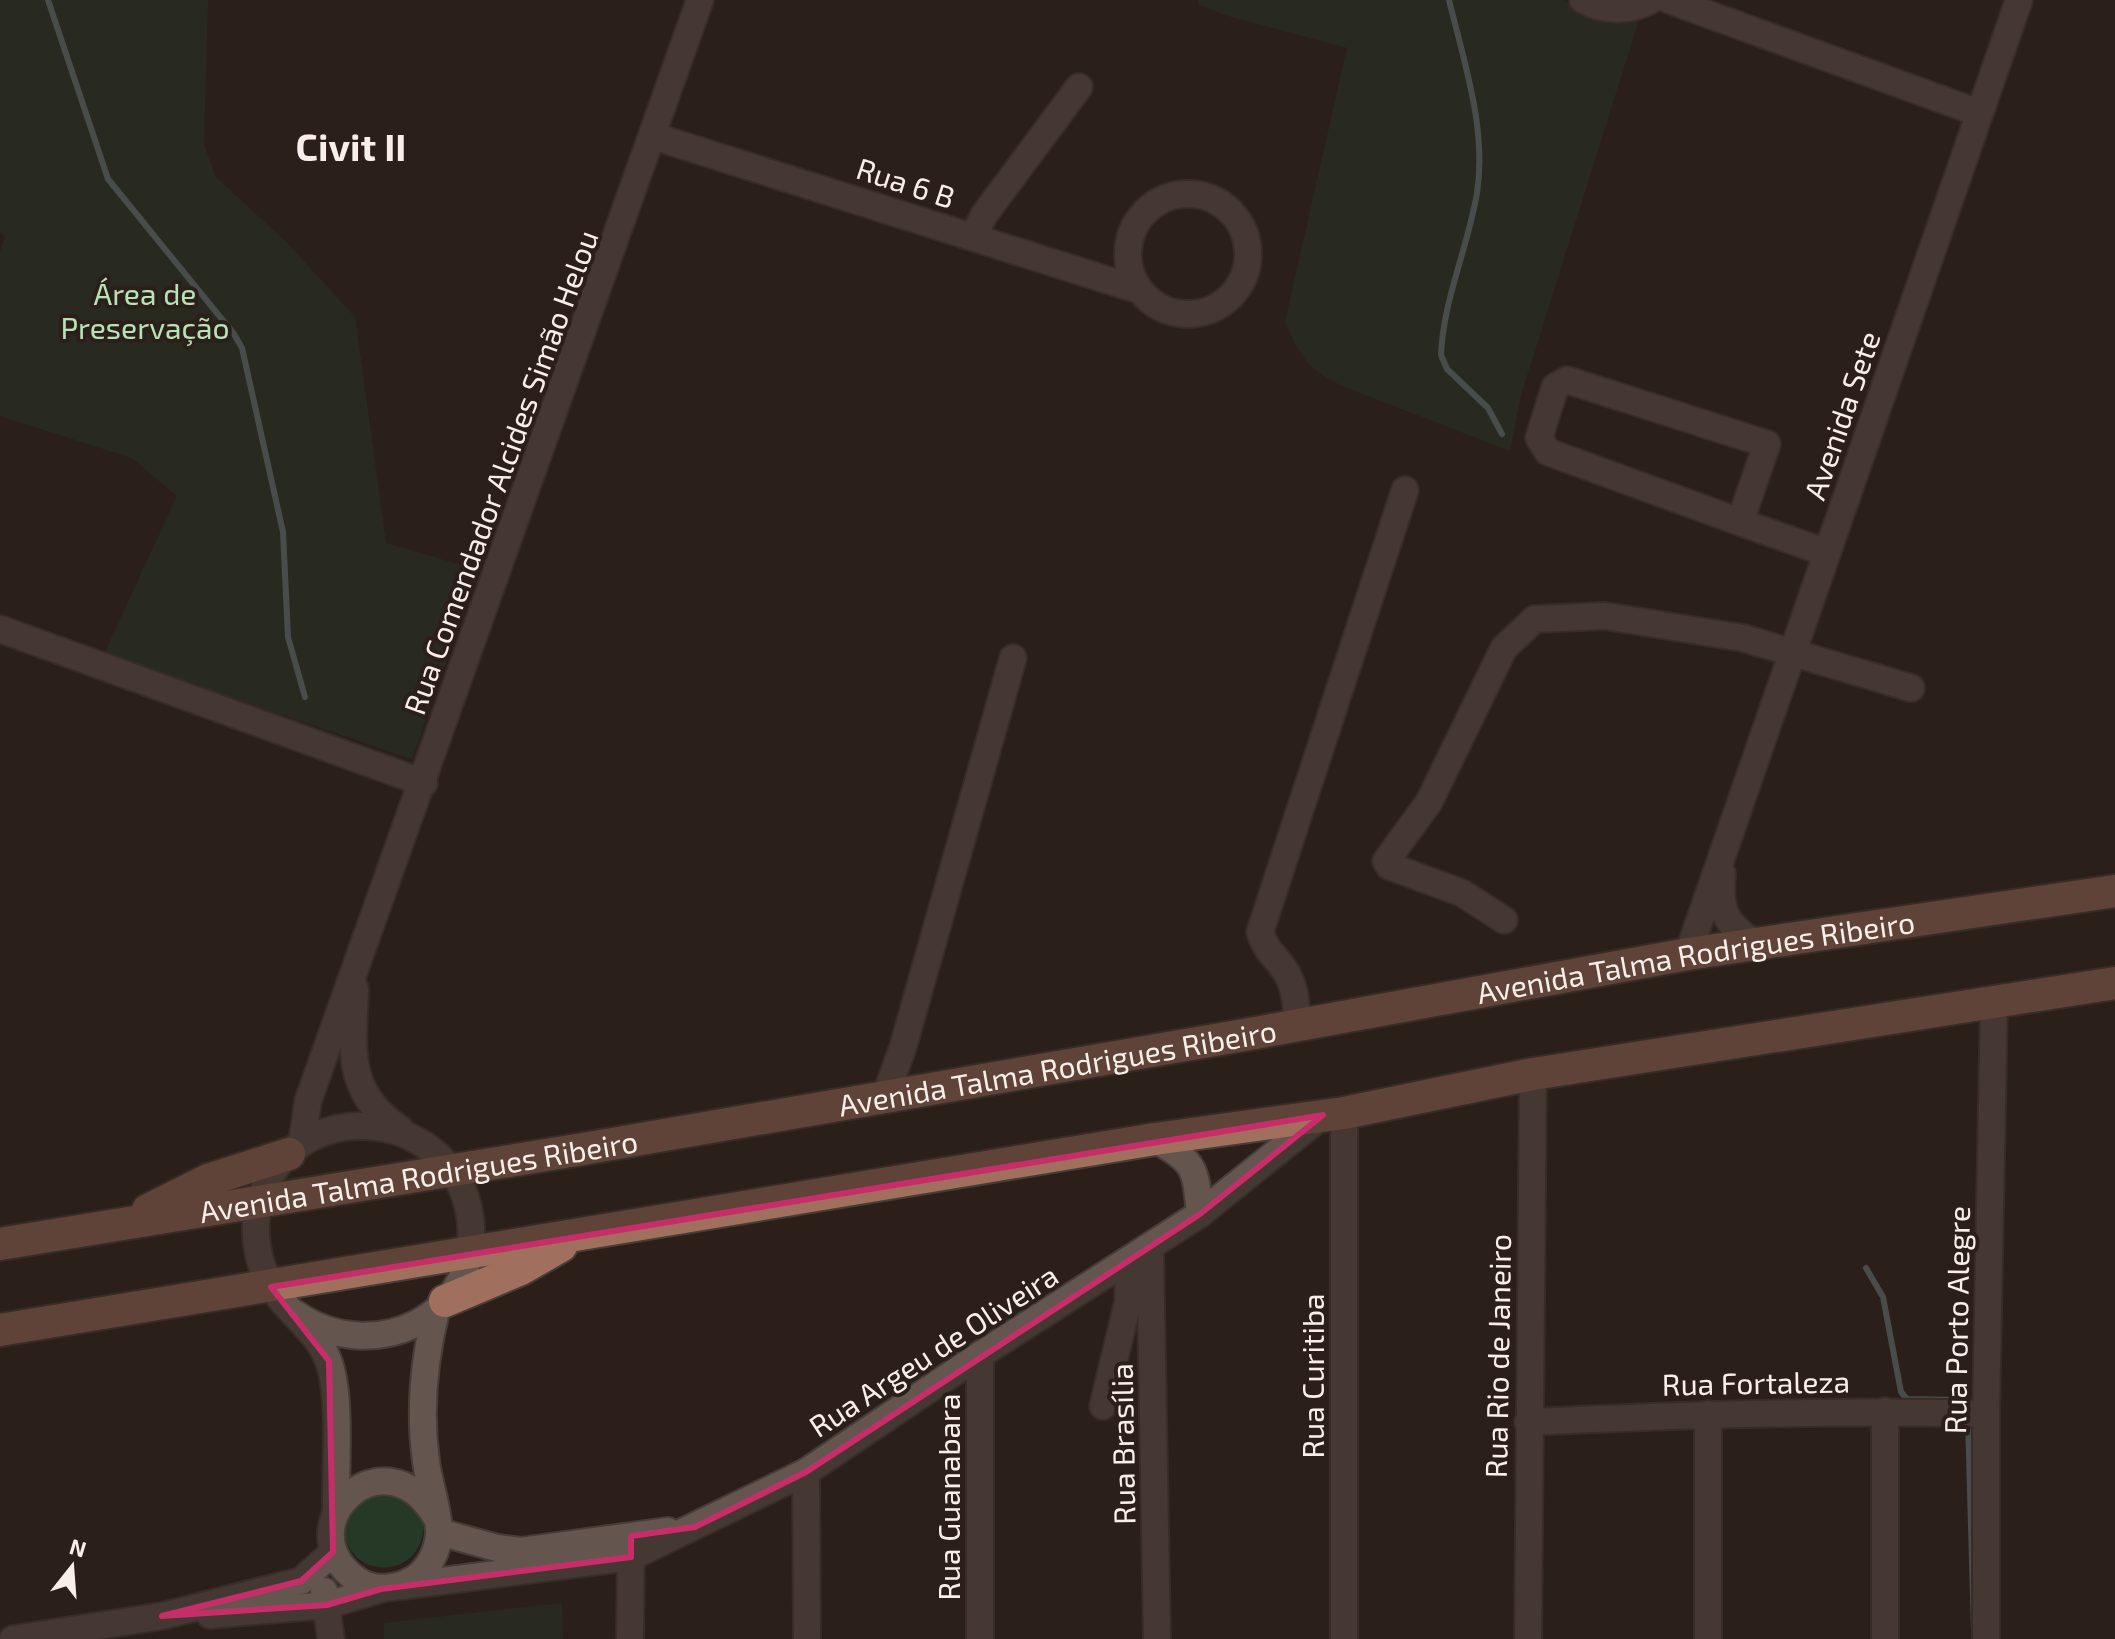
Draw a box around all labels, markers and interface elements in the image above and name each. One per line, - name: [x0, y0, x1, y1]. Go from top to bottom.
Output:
- district label: Civit II: [296, 123, 406, 169]
- street label: Rua 6 B: [852, 149, 960, 215]
- street label: Rua Comendador Alcides Simão Helou: [395, 225, 605, 719]
- park label: Área de Preservação: [60, 275, 230, 346]
- street label: Avenida Sete: [1795, 326, 1887, 504]
- street label: Avenida Talma Rodrigues Ribeiro: [1474, 903, 1917, 1010]
- street label: Avenida Talma Rodrigues Ribeiro: [836, 1012, 1279, 1123]
- street label: Avenida Talma Rodrigues Ribeiro: [197, 1122, 640, 1229]
- street label: Rua Porto Alegre: [1936, 1206, 1976, 1434]
- street label: Rua Rio de Janeiro: [1477, 1234, 1517, 1478]
- street label: Rua Argeu de Oliveira: [802, 1256, 1064, 1444]
- street label: Rua Curitiba: [1294, 1294, 1330, 1458]
- street label: Rua Fortaleza: [1662, 1362, 1850, 1402]
- street label: Rua Brasília: [1103, 1363, 1141, 1525]
- street label: Rua Guanabara: [930, 1393, 966, 1601]
- north arrow: [32, 1527, 112, 1607]
- text: N: [67, 1532, 90, 1562]

